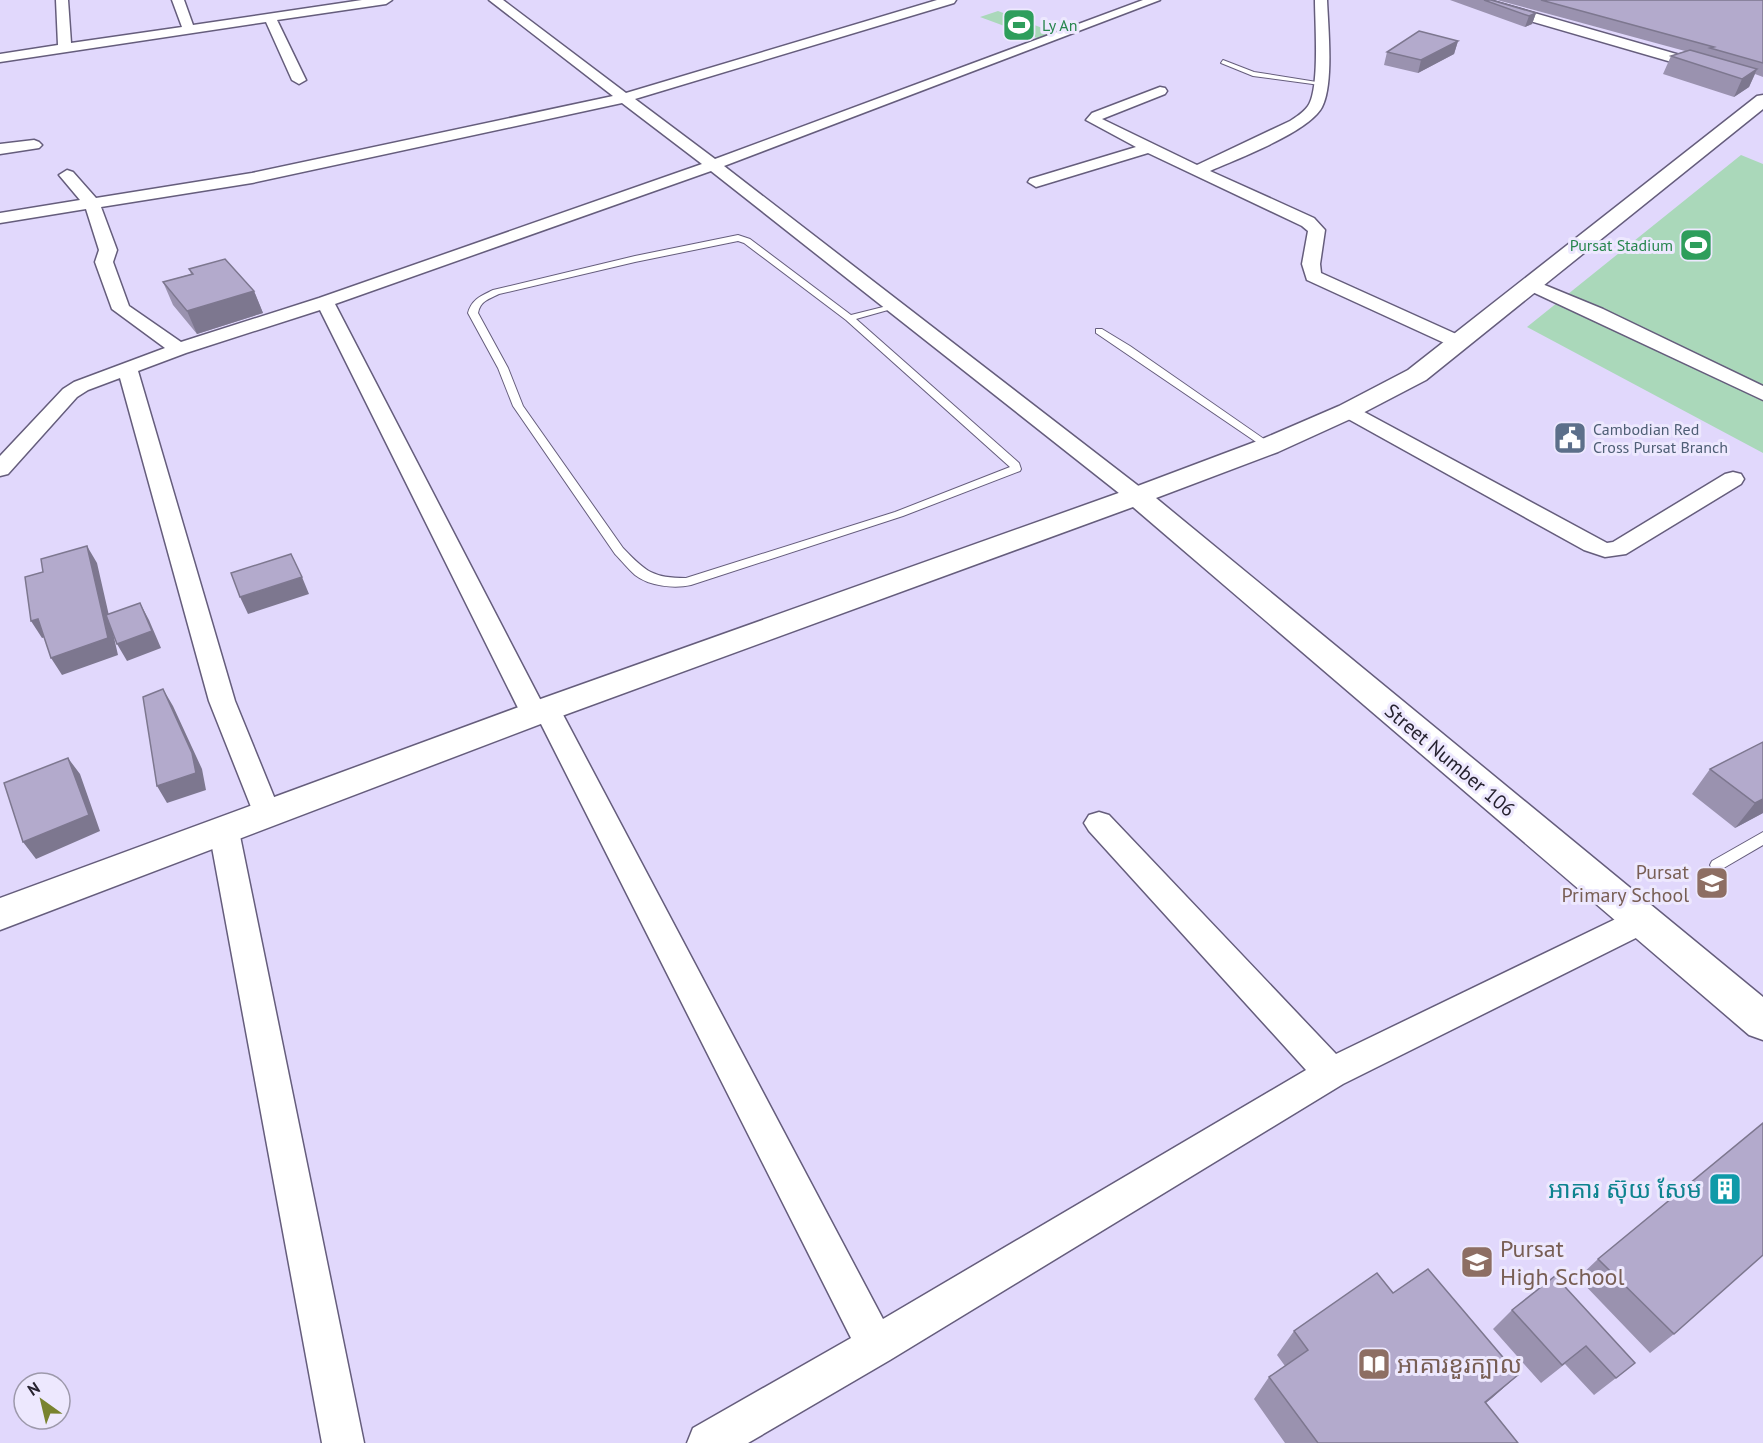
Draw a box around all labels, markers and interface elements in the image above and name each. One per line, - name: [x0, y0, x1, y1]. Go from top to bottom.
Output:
- sports icon: Ly An: [1001, 7, 1037, 43]
- place label: Ly An: [1042, 15, 1077, 35]
- sports icon: Pursat Stadium: [1678, 227, 1714, 263]
- place label: Pursat Stadium: [1570, 235, 1673, 255]
- place label: Cambodian Red Cross Pursat Branch: [1593, 419, 1728, 457]
- public building icon: Cambodian Red Cross Pursat Branch: [1552, 420, 1588, 456]
- street label: Street Number 106: [1379, 698, 1521, 822]
- place label: Pursat Primary School: [1562, 859, 1689, 908]
- school or university icon: Pursat Primary School: [1694, 865, 1730, 901]
- building icon: អាគារ ស៊ុយ សែម: [1707, 1171, 1743, 1207]
- place label: អាគារ ស៊ុយ សែម: [1548, 1174, 1702, 1205]
- place label: Pursat High School: [1500, 1233, 1624, 1292]
- school or university icon: Pursat High School: [1459, 1244, 1495, 1280]
- library icon: អាគារខួរក្បាល: [1356, 1346, 1392, 1382]
- place label: អាគារខួរក្បាល: [1397, 1349, 1522, 1380]
- north arrow: [12, 1371, 72, 1431]
- text: N: [24, 1377, 44, 1400]

